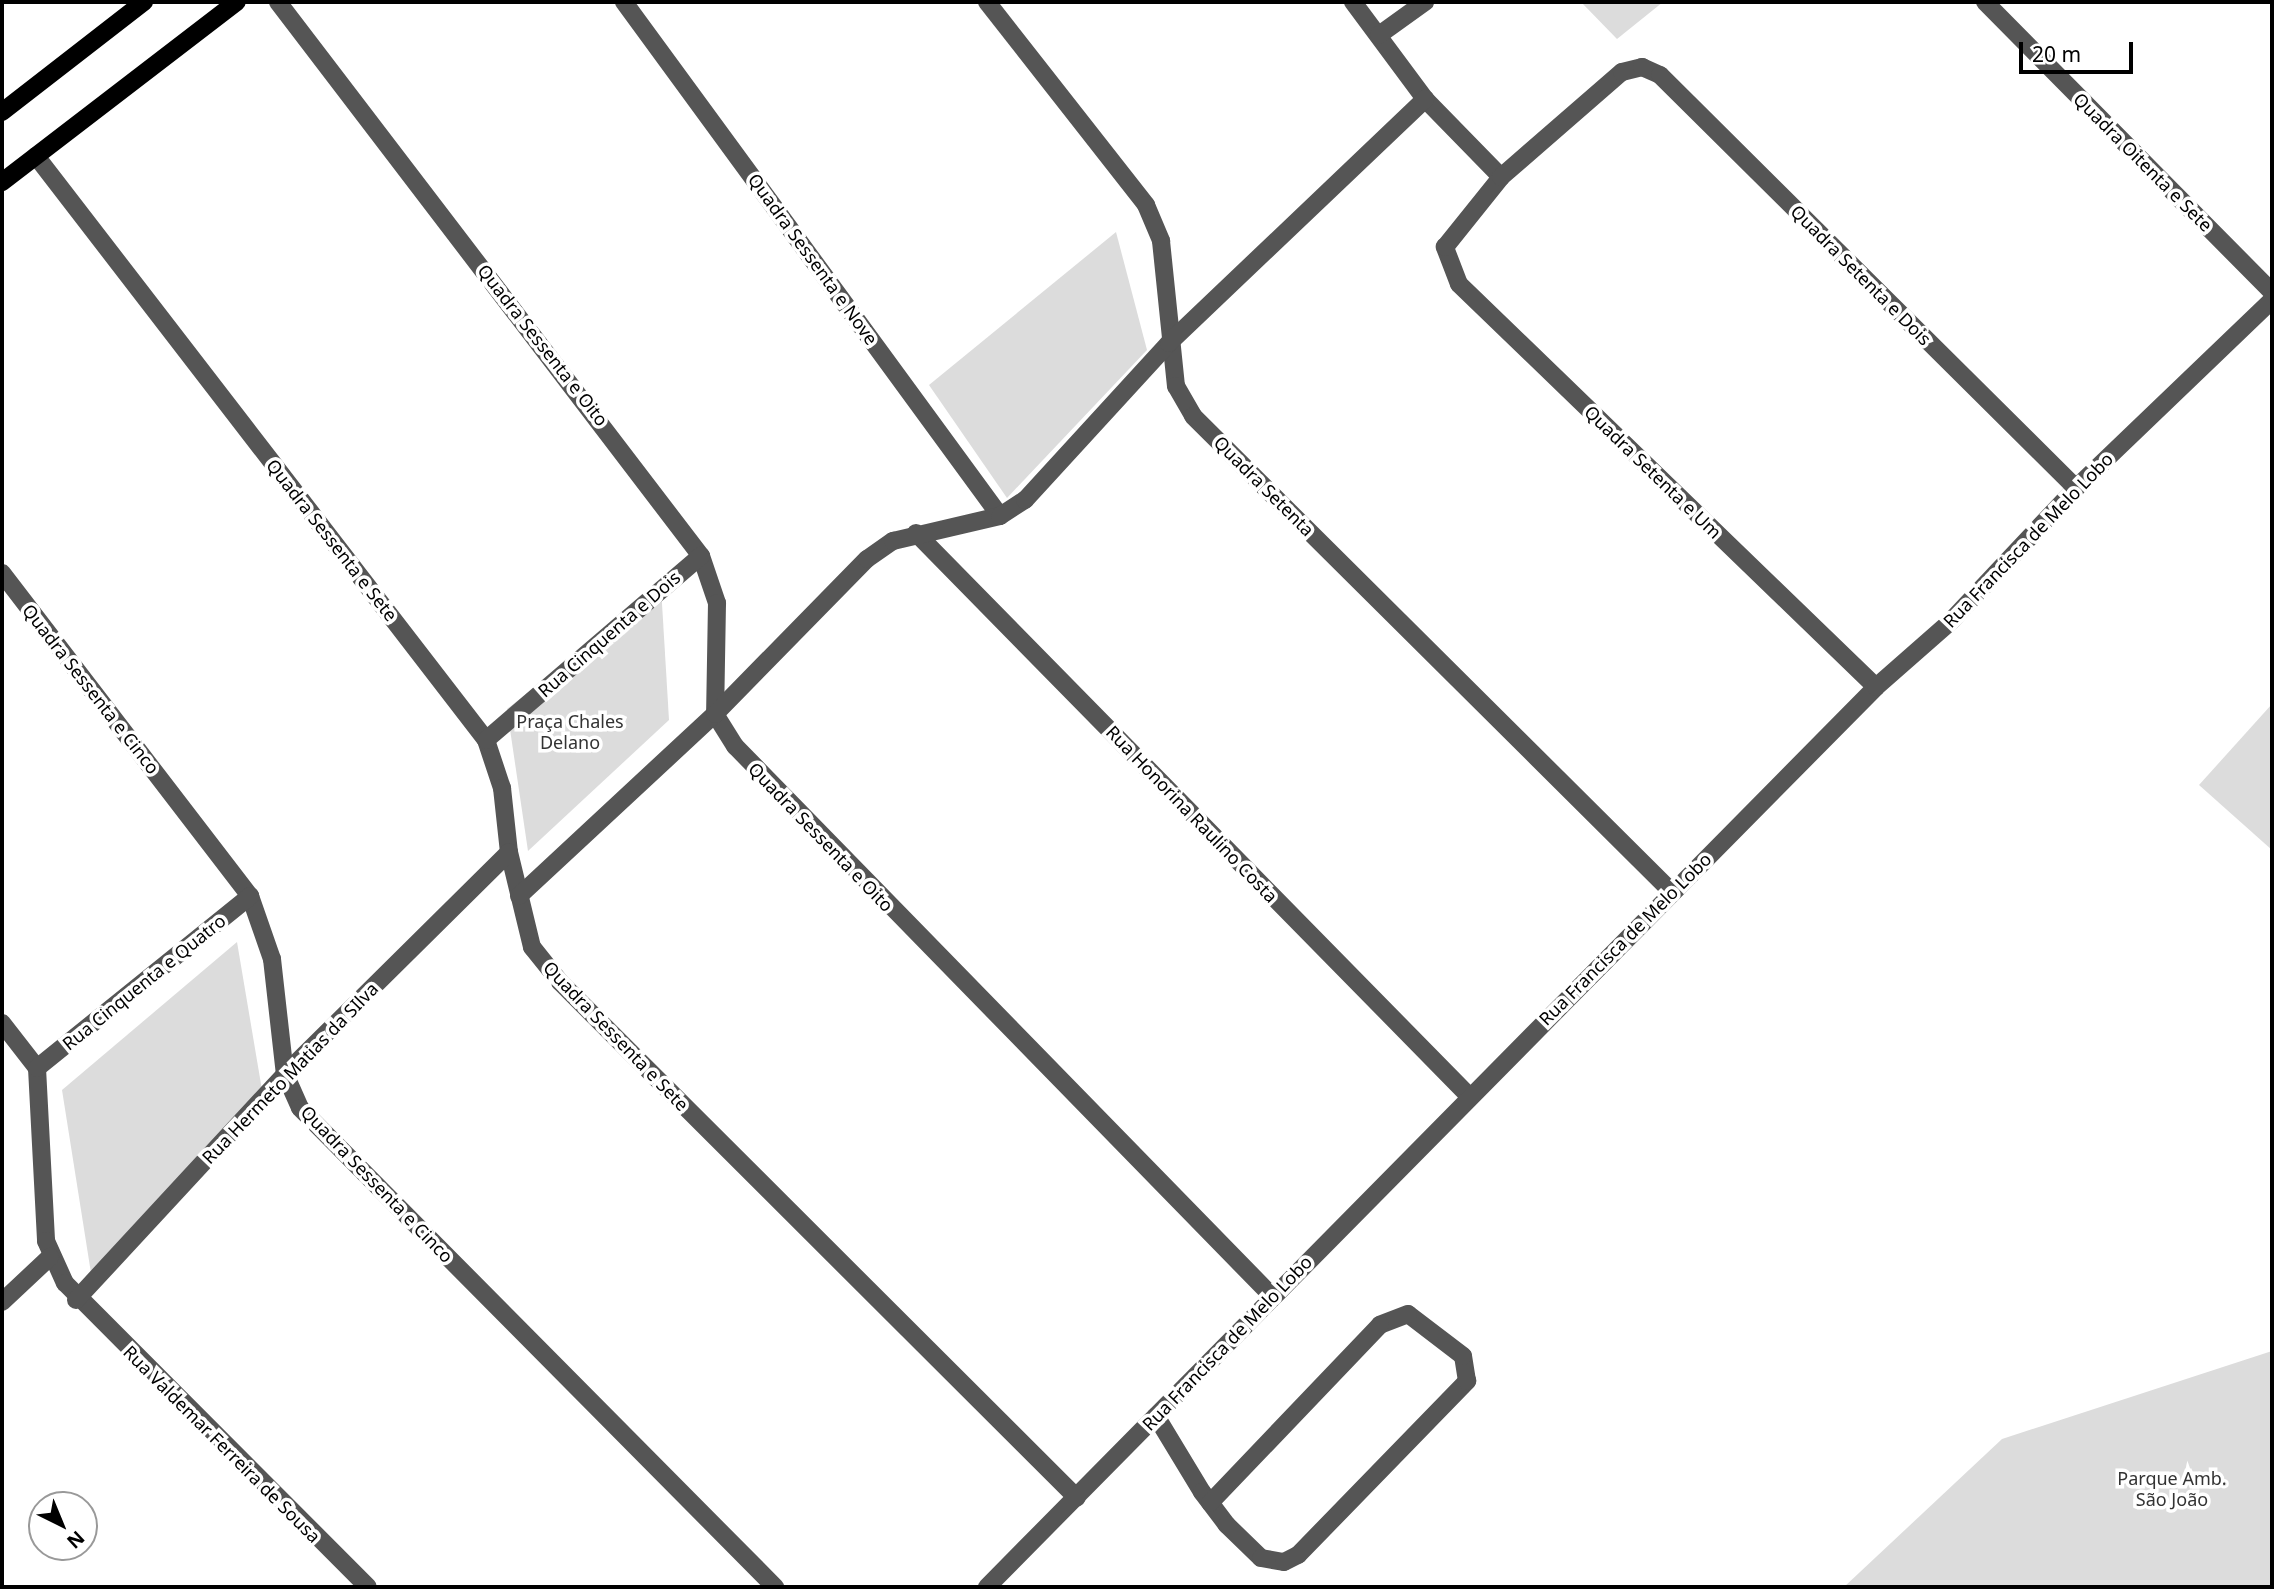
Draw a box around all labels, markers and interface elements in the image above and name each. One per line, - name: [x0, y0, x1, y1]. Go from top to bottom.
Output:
- scale bar: [2022, 28, 2136, 72]
- text: 20 m: [2032, 40, 2081, 68]
- street label: Quadra Oitenta e Sete: [2069, 88, 2217, 236]
- street label: Quadra Sessenta e Nove: [744, 169, 882, 349]
- street label: Quadra Setenta e Dois: [1786, 200, 1936, 350]
- street label: Quadra Sessenta e Oito: [473, 260, 613, 430]
- street label: Quadra Setenta e Um: [1580, 401, 1726, 543]
- street label: Quadra Setenta: [1209, 431, 1319, 541]
- street label: Rua Francisca de Melo Lobo: [1939, 448, 2117, 632]
- street label: Quadra Sessenta e Sete: [262, 455, 402, 625]
- street label: Rua Cinquenta e Dois: [534, 566, 684, 702]
- street label: Quadra Sessenta e Cinco: [18, 600, 164, 778]
- park label: Praça Chales Delano: [516, 711, 624, 754]
- street label: Rua Honorina Raulino Costa: [1102, 721, 1282, 907]
- street label: Quadra Sessenta e Oito: [744, 758, 898, 916]
- street label: Rua Francisca de Melo Lobo: [1534, 848, 1716, 1030]
- street label: Rua Cinquenta e Quatro: [58, 910, 230, 1054]
- street label: Quadra Sessenta e Sete: [539, 957, 693, 1115]
- street label: Rua Hermeto Matias da SIlva: [198, 978, 382, 1168]
- street label: Quadra Sessenta e Cinco: [296, 1101, 458, 1267]
- street label: Rua Francisca de Melo Lobo: [1138, 1251, 1316, 1435]
- street label: Rua Valdemar Ferreira de Sousa: [119, 1341, 325, 1547]
- park label: Parque Amb. São João: [2117, 1468, 2227, 1510]
- north arrow: [28, 1491, 98, 1561]
- text: N: [61, 1525, 90, 1555]

